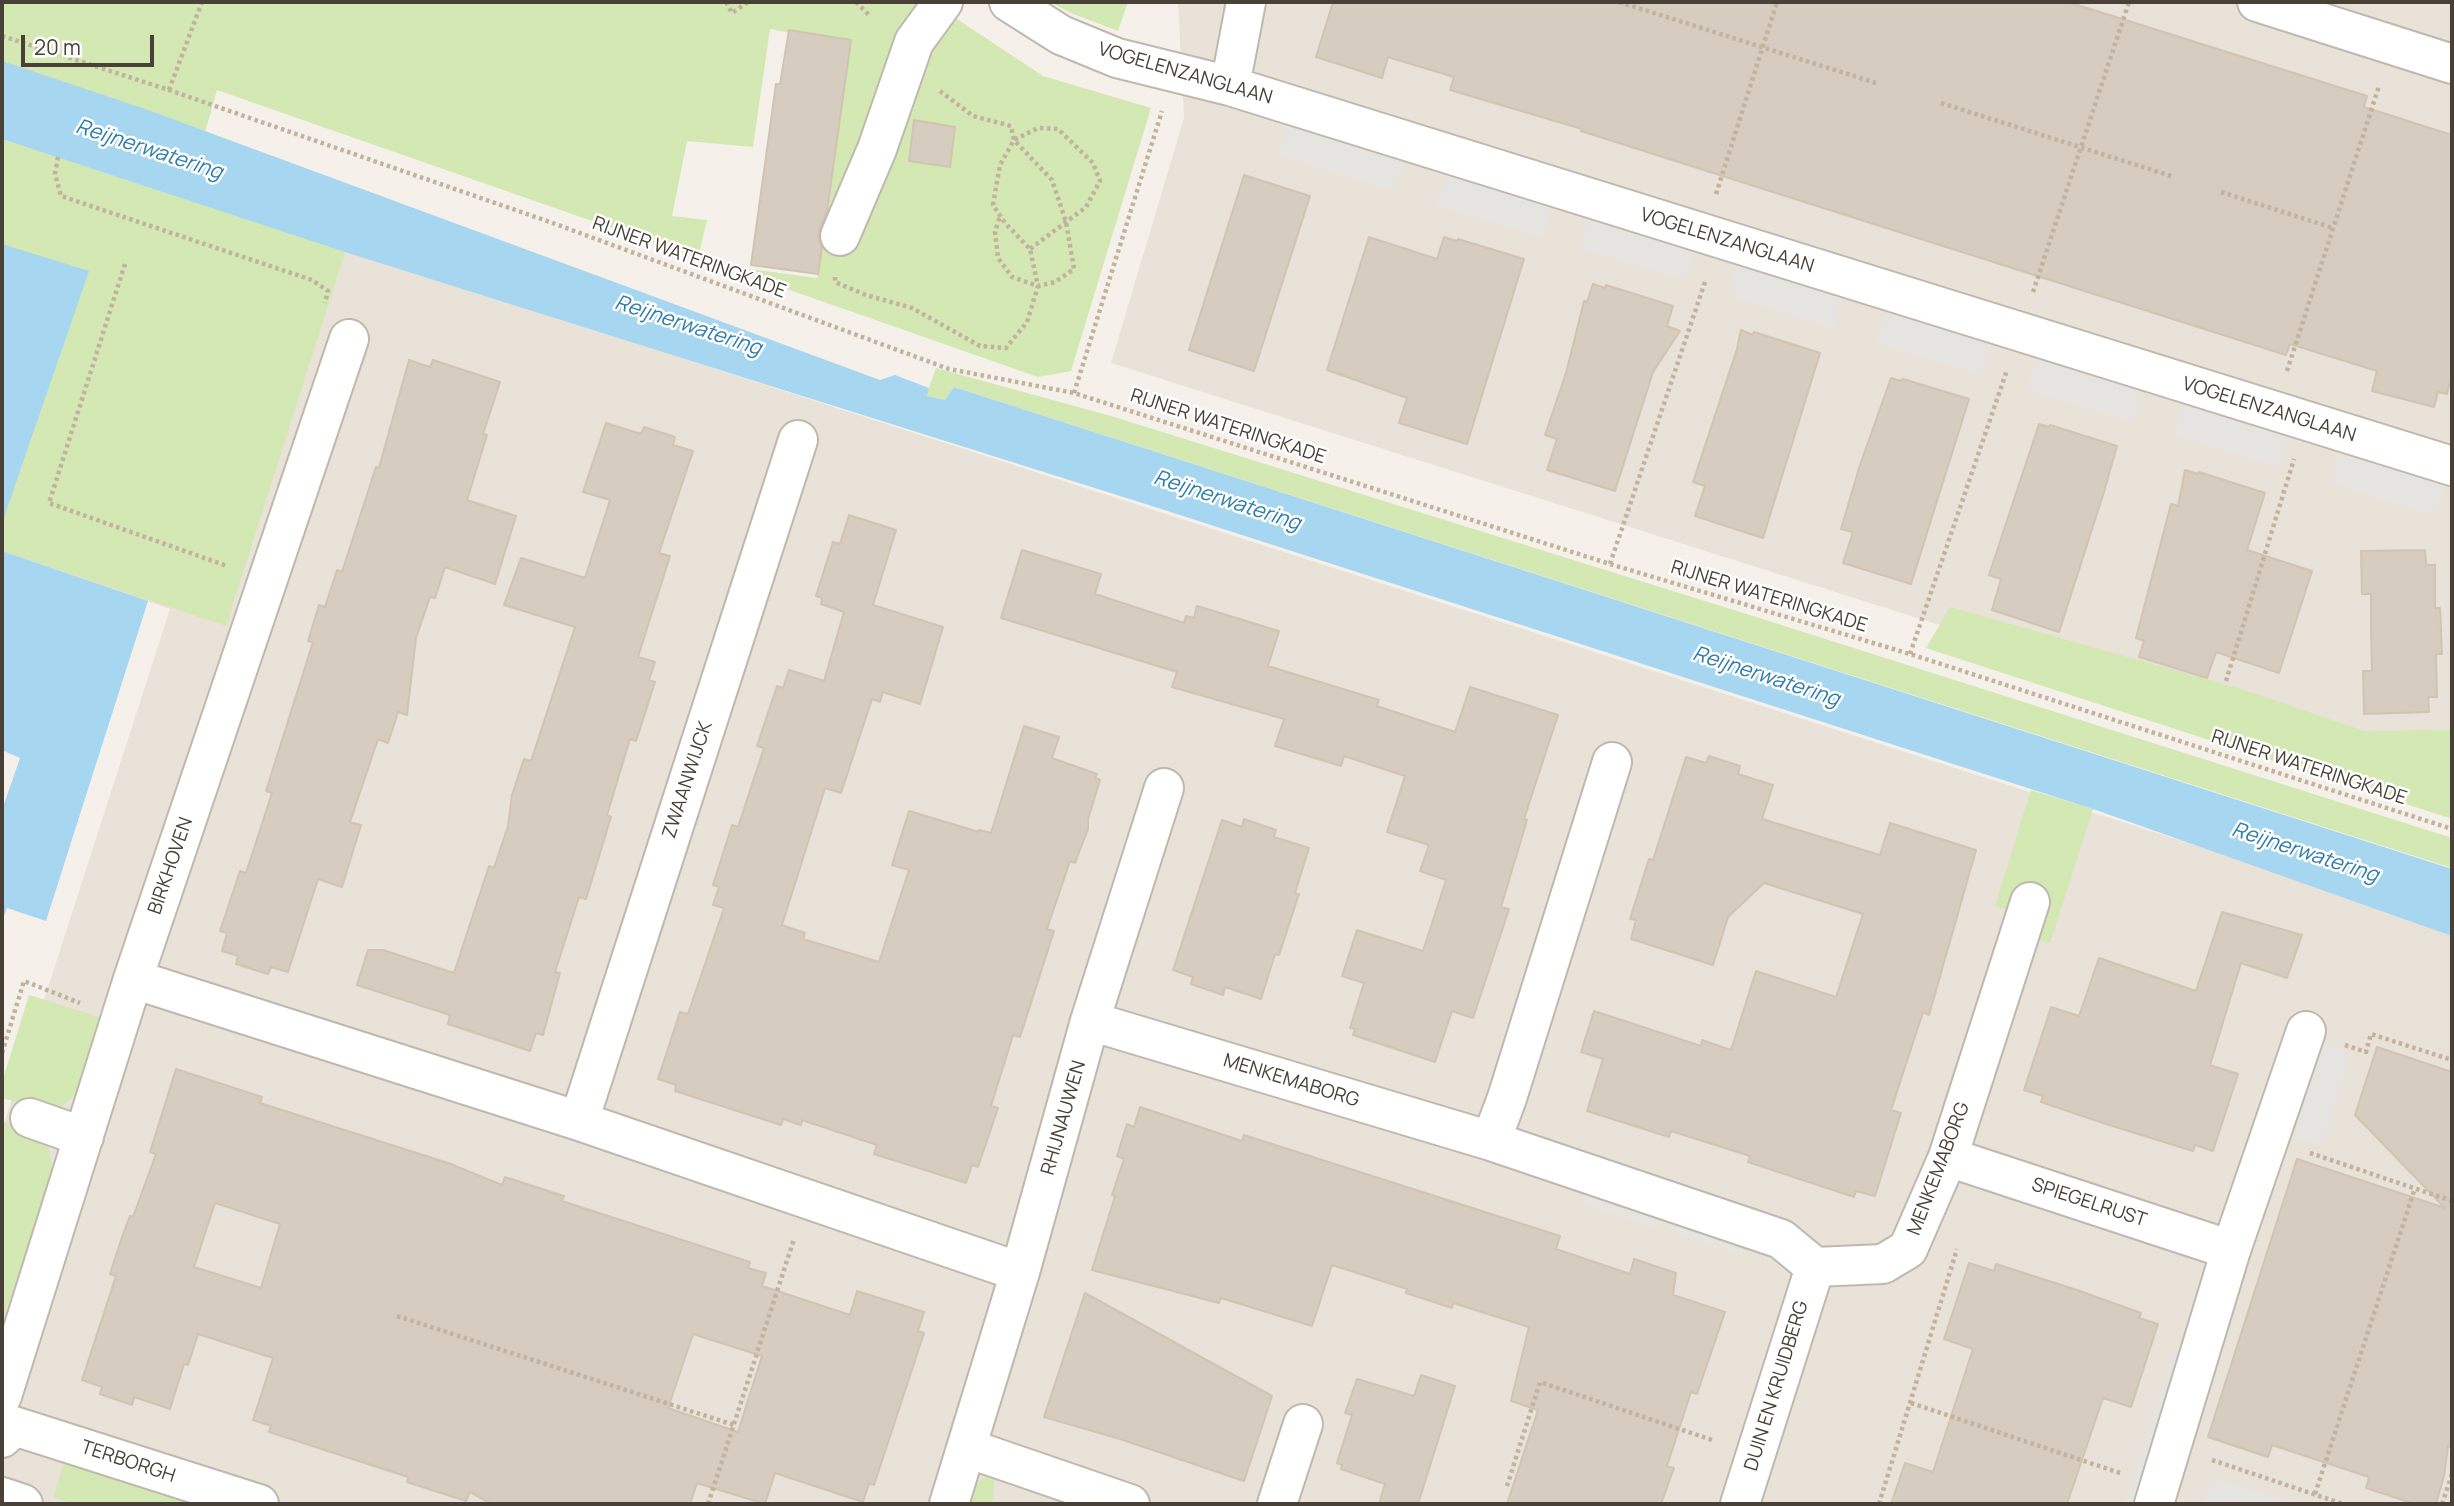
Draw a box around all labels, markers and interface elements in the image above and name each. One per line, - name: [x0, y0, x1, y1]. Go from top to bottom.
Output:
- scale bar: [24, 21, 158, 65]
- text: 20 m: [34, 33, 81, 61]
- street label: VOGELENZANGLAAN: [1095, 38, 1275, 110]
- water label: Reijnerwatering: [72, 114, 226, 186]
- street label: VOGELENZANGLAAN: [1638, 204, 1816, 278]
- street label: RIJNER WATERINGKADE: [589, 212, 789, 304]
- water label: Reijnerwatering: [611, 290, 765, 362]
- street label: VOGELENZANGLAAN: [2180, 373, 2358, 447]
- street label: RIJNER WATERINGKADE: [1127, 385, 1329, 469]
- water label: Reijnerwatering: [1150, 465, 1304, 537]
- street label: RIJNER WATERINGKADE: [1668, 556, 1870, 638]
- water label: Reijnerwatering: [1689, 641, 1843, 713]
- street label: ZWAANWIJCK: [658, 719, 718, 841]
- street label: RIJNER WATERINGKADE: [2208, 726, 2410, 810]
- street label: BIRKHOVEN: [144, 815, 198, 917]
- water label: Reijnerwatering: [2228, 817, 2382, 889]
- street label: MENKEMABORG: [1220, 1050, 1362, 1112]
- street label: RHIJNAUWEN: [1037, 1058, 1091, 1178]
- street label: MENKEMABORG: [1903, 1099, 1975, 1239]
- street label: SPIEGELRUST: [2029, 1174, 2149, 1232]
- street label: DUIN EN KRUIDBERG: [1740, 1298, 1814, 1474]
- street label: TERBORGH: [78, 1436, 178, 1488]

